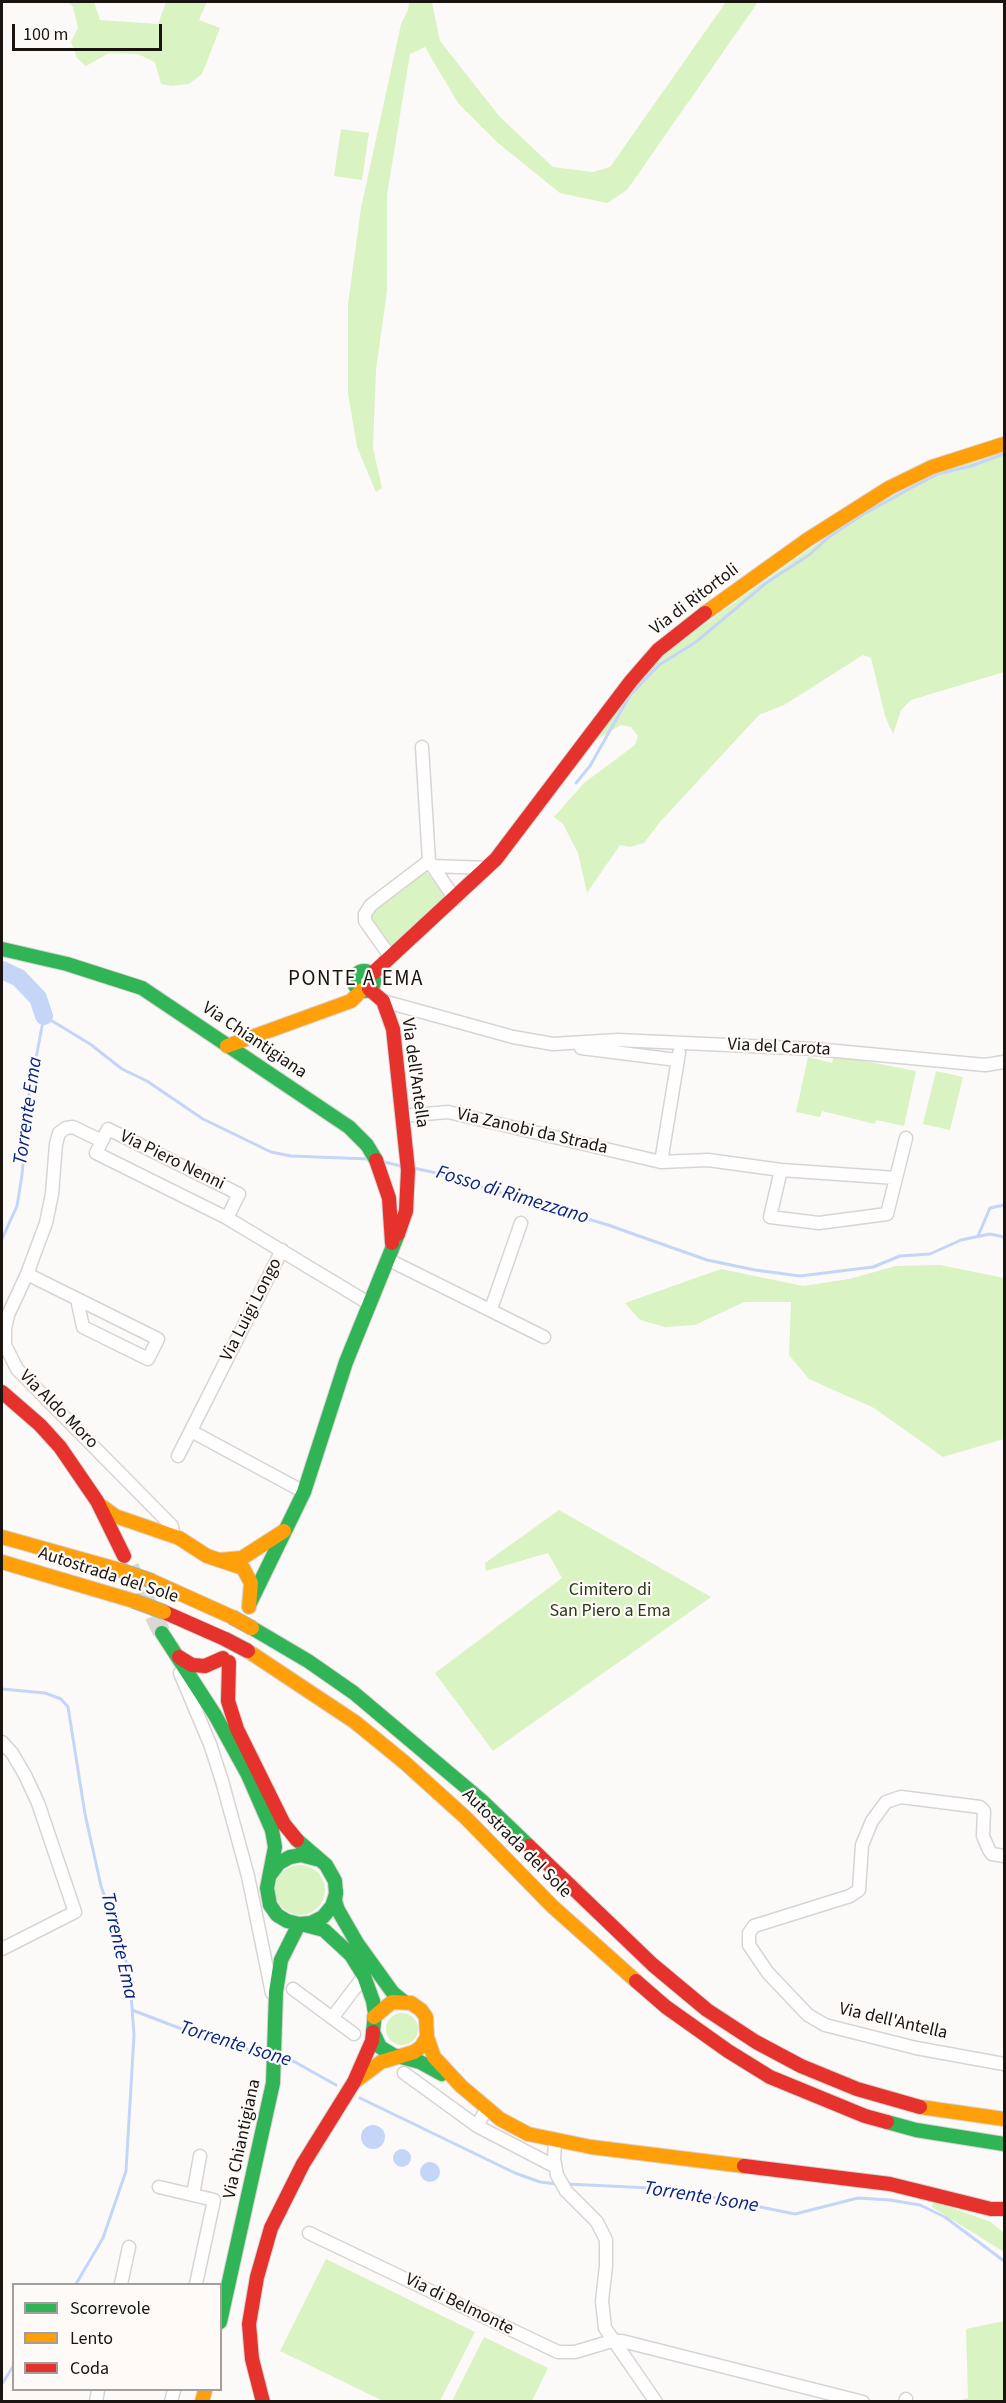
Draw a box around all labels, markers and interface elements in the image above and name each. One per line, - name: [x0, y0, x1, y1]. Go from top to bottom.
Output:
- scale bar: [15, 12, 165, 50]
- text: 100 m: [23, 22, 68, 47]
- street label: Via di Ritortoli: [646, 560, 744, 640]
- district label: PONTE A EMA: [288, 967, 424, 993]
- street label: Via Chiantigiana: [197, 998, 311, 1084]
- street label: Via dell'Antella: [396, 1017, 432, 1129]
- street label: Via del Carota: [727, 1035, 831, 1061]
- water label: Torrente Ema: [10, 1055, 48, 1167]
- street label: Via Zanobi da Strada: [454, 1104, 610, 1160]
- street label: Via Piero Nenni: [116, 1126, 228, 1196]
- water label: Fosso di Rimezzano: [433, 1161, 591, 1231]
- street label: Via Luigi Longo: [217, 1255, 287, 1365]
- street label: Via Aldo Moro: [14, 1366, 102, 1454]
- street label: Autostrada del Sole: [35, 1543, 181, 1609]
- park label: Cimitero di San Piero a Ema: [549, 1580, 671, 1622]
- street label: Autostrada del Sole: [457, 1785, 575, 1903]
- water label: Torrente Ema: [94, 1890, 142, 2002]
- street label: Via dell'Antella: [837, 1999, 949, 2045]
- water label: Torrente Isone: [176, 2017, 294, 2073]
- street label: Via Chiantigiana: [220, 2077, 266, 2201]
- water label: Torrente Isone: [642, 2177, 760, 2219]
- street label: Via di Belmonte: [401, 2269, 517, 2341]
- legend: [12, 2283, 222, 2391]
- text: Scorrevole: [70, 2296, 150, 2321]
- text: Lento: [70, 2326, 113, 2351]
- text: Coda: [70, 2356, 109, 2381]

